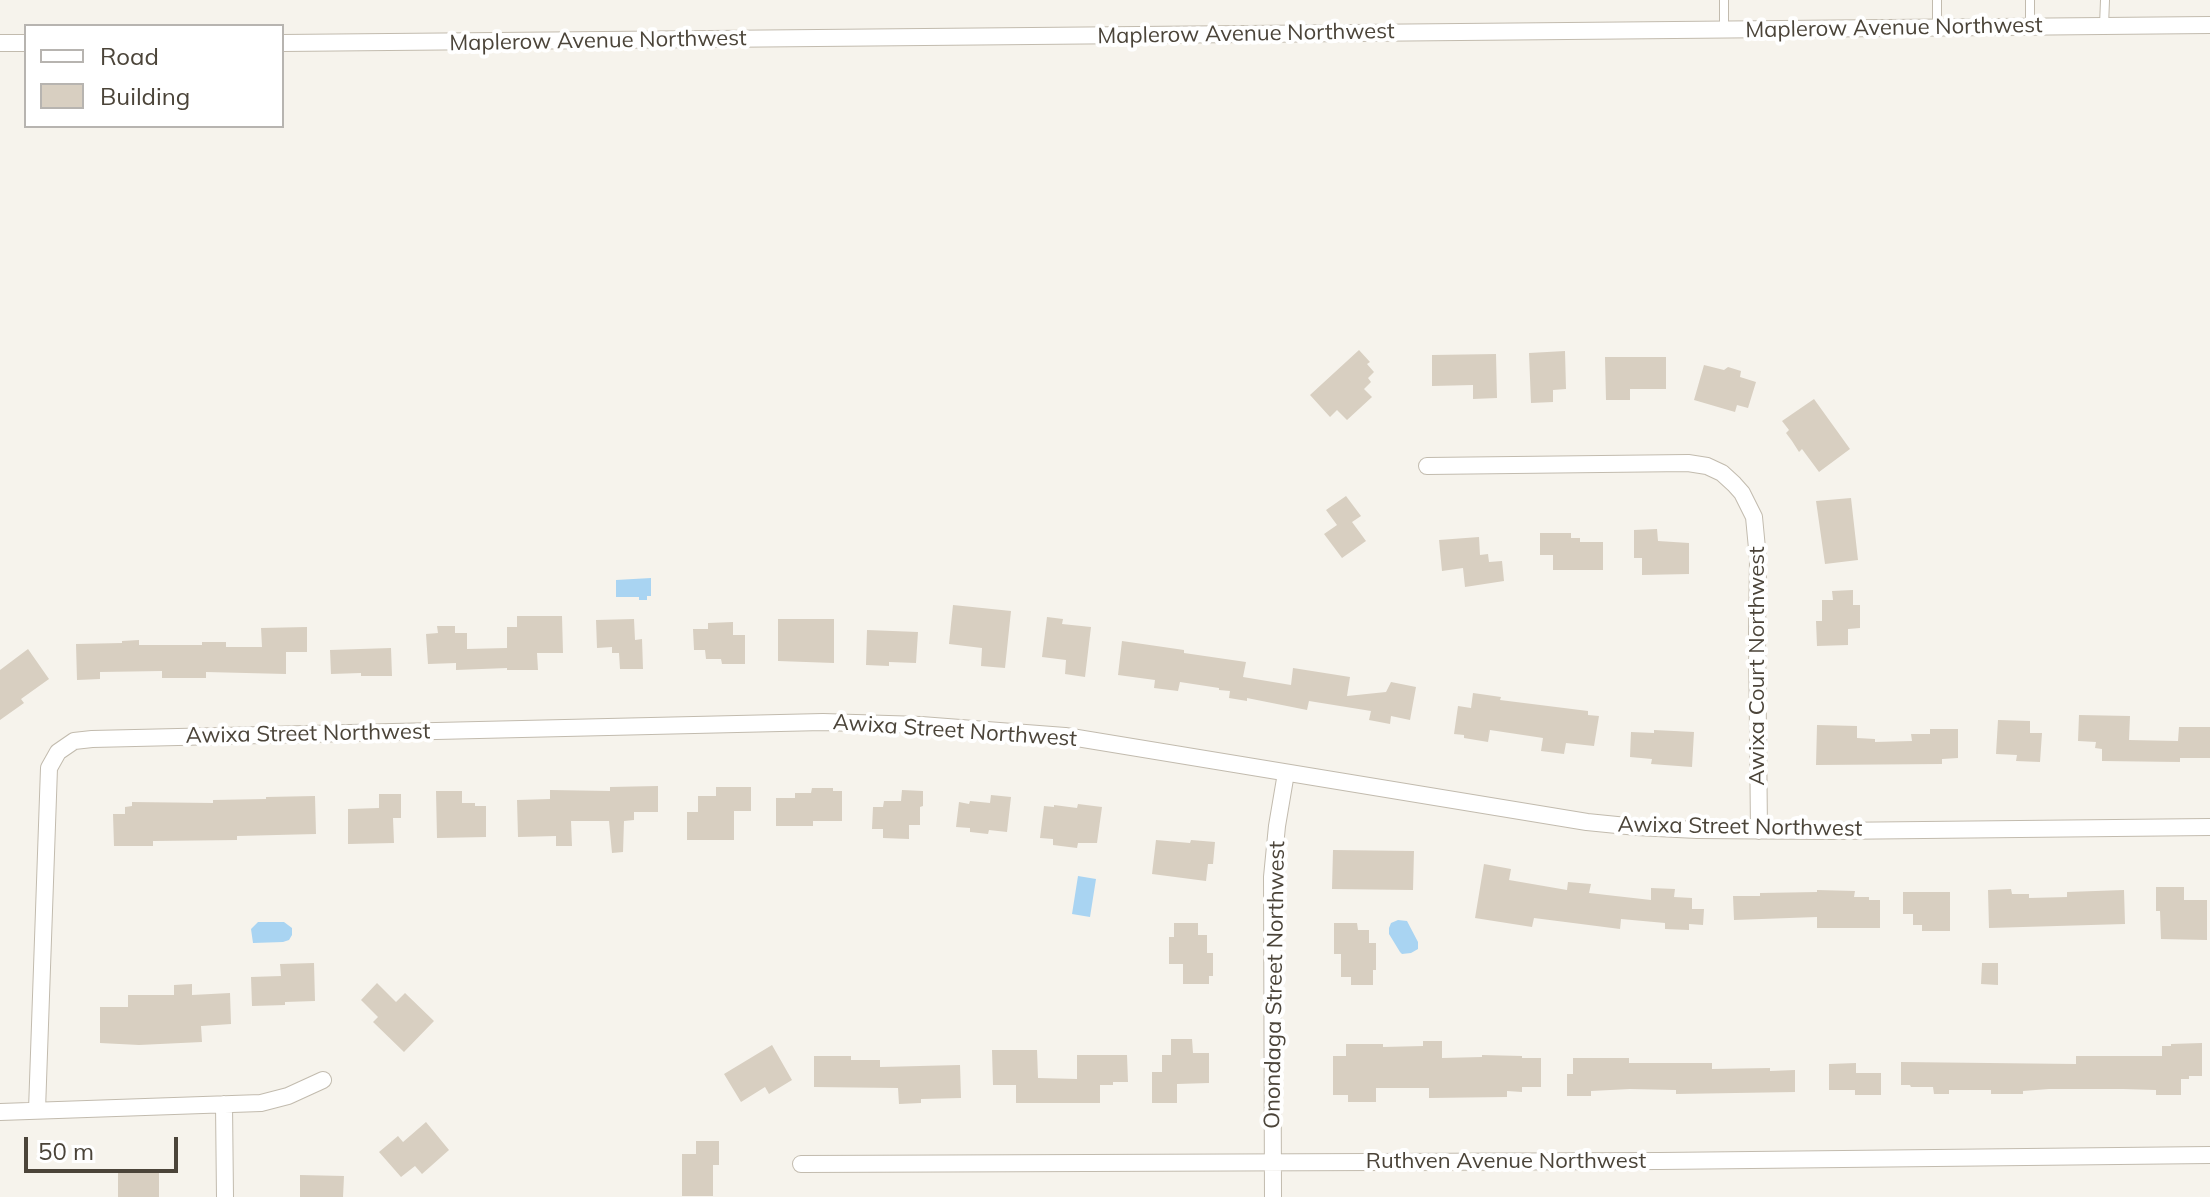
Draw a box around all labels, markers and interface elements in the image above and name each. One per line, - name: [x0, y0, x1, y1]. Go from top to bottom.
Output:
- street label: Maplerow Avenue Northwest: [1745, 12, 2043, 44]
- street label: Maplerow Avenue Northwest: [1097, 18, 1395, 50]
- legend: [24, 24, 284, 128]
- street label: Maplerow Avenue Northwest: [449, 25, 747, 57]
- text: Road: [100, 41, 159, 71]
- text: Building: [100, 81, 190, 111]
- street label: Awixa Court Northwest: [1744, 546, 1770, 786]
- street label: Awixa Street Northwest: [832, 709, 1078, 753]
- street label: Awixa Street Northwest: [185, 719, 431, 749]
- street label: Awixa Street Northwest: [1617, 812, 1863, 842]
- street label: Onondaga Street Northwest: [1259, 841, 1291, 1129]
- scale bar: [28, 1121, 182, 1171]
- text: 50 m: [38, 1136, 94, 1166]
- street label: Ruthven Avenue Northwest: [1366, 1148, 1646, 1174]

